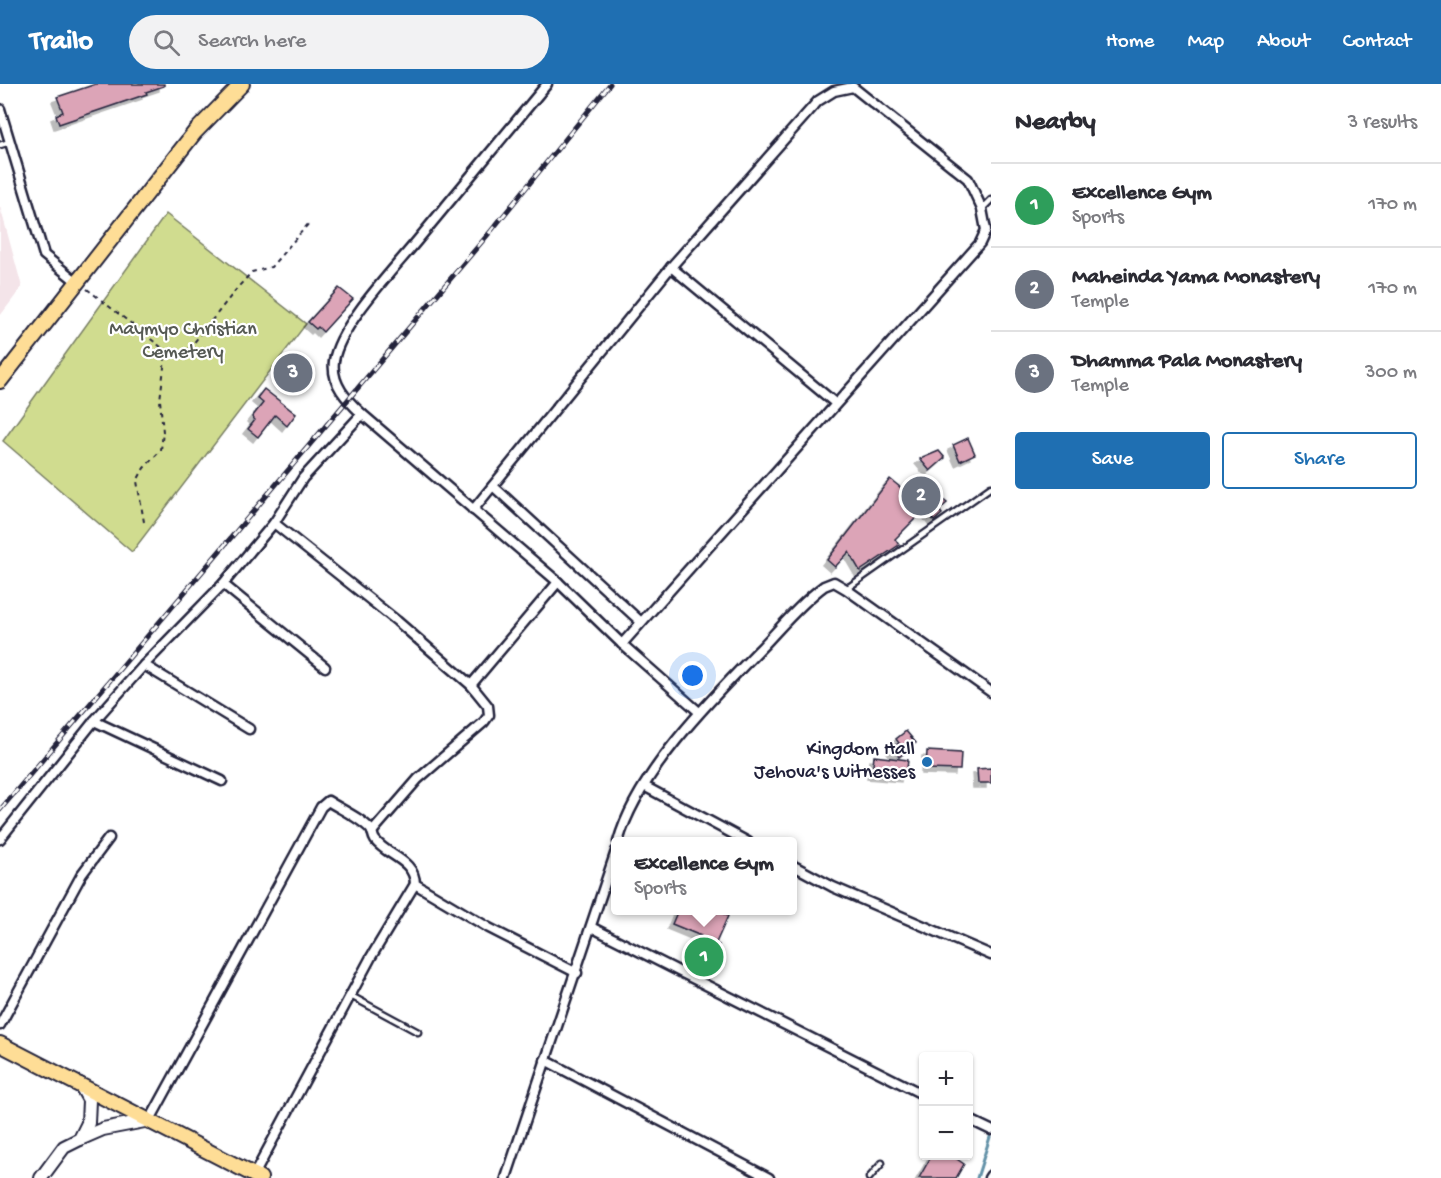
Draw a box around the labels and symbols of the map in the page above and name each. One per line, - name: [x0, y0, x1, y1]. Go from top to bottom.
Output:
- park label: Maymyo Christian Cemetery: [109, 319, 257, 365]
- pin: 3: [274, 350, 312, 396]
- pin: 2: [902, 474, 940, 518]
- your location: [678, 661, 707, 690]
- place label: Kingdom Hall Jehova's Witnesses: [754, 739, 916, 785]
- marker: Kingdom Hall Jehova's Witnesses: [920, 755, 934, 769]
- pin: 1: [684, 934, 724, 980]

